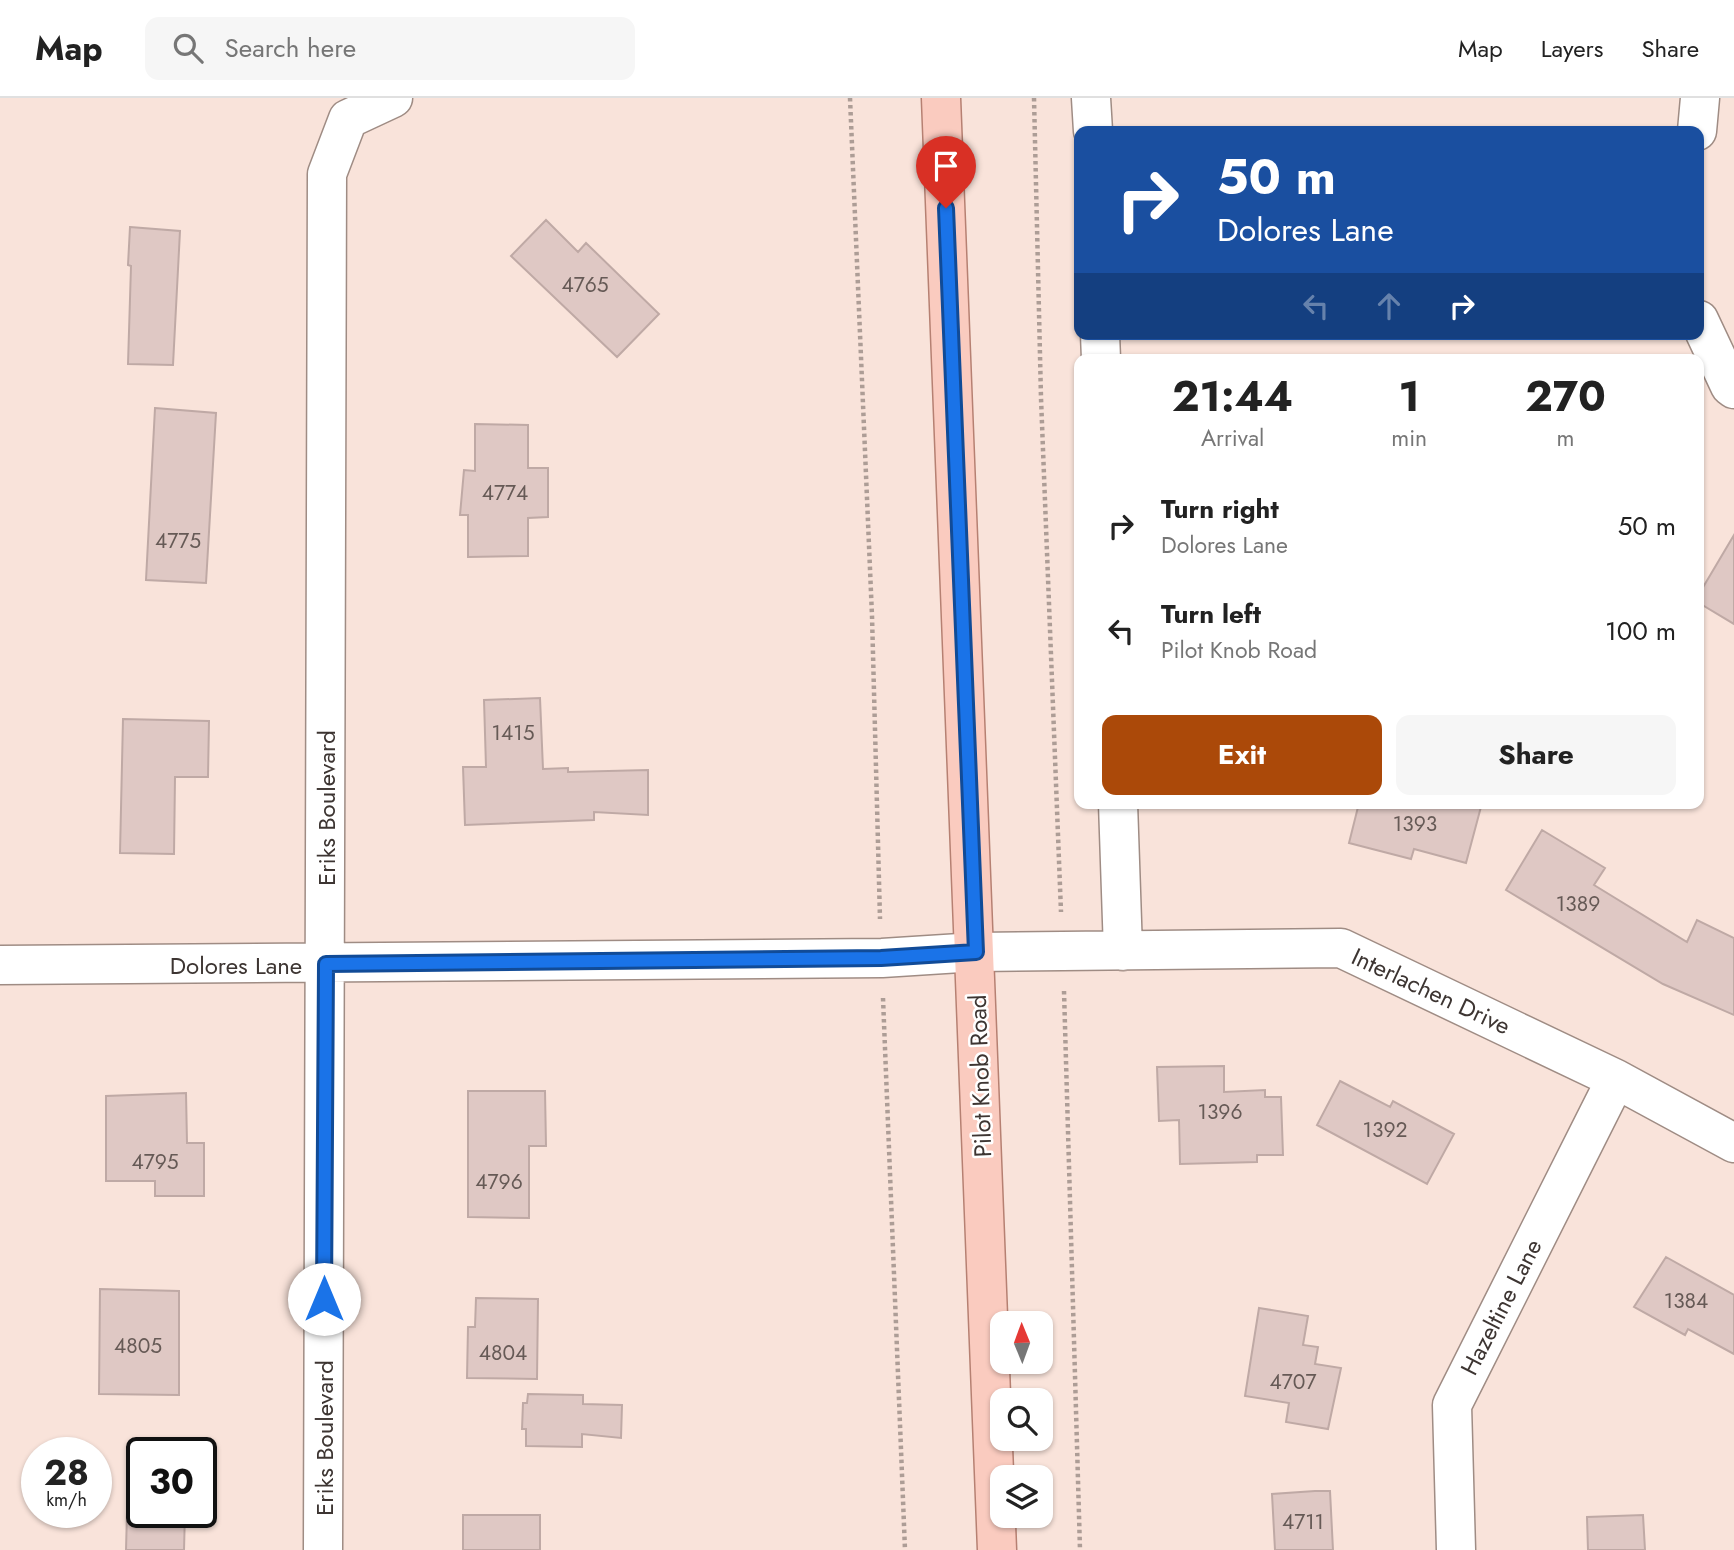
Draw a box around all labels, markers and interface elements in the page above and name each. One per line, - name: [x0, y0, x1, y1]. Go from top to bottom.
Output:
- search box: [145, 17, 635, 80]
- text: Map: [35, 25, 103, 72]
- icon: search: [169, 29, 207, 67]
- text: Search here: [225, 29, 356, 67]
- text: Map: [1458, 31, 1503, 66]
- text: Layers: [1541, 31, 1603, 66]
- text: Share: [1641, 31, 1699, 66]
- pin: [916, 136, 976, 208]
- text: 50 m: [1217, 142, 1336, 212]
- icon: arrive: [927, 147, 965, 185]
- icon: right: [1102, 154, 1193, 245]
- text: Dolores Lane: [1217, 207, 1394, 253]
- house number: 4765: [561, 270, 609, 300]
- icon: left: [1297, 287, 1335, 325]
- icon: ahead: [1370, 287, 1408, 325]
- icon: right: [1443, 287, 1481, 325]
- text: 21:44: [1172, 366, 1293, 427]
- text: 1: [1398, 366, 1420, 427]
- text: 270: [1525, 366, 1606, 427]
- text: Arrival: [1201, 421, 1264, 455]
- text: min: [1391, 421, 1427, 455]
- text: m: [1557, 421, 1575, 455]
- house number: 4774: [482, 478, 528, 508]
- text: Turn right: [1161, 490, 1279, 528]
- icon: right: [1102, 507, 1140, 545]
- text: 50 m: [1618, 507, 1676, 545]
- house number: 4775: [155, 526, 201, 556]
- text: Dolores Lane: [1161, 528, 1288, 562]
- text: Turn left: [1161, 595, 1261, 633]
- icon: left: [1102, 612, 1140, 650]
- text: 100 m: [1605, 612, 1676, 650]
- text: Pilot Knob Road: [1161, 633, 1317, 667]
- button: Exit: [1102, 715, 1382, 795]
- button: Share: [1396, 715, 1676, 795]
- house number: 1415: [492, 718, 535, 748]
- street label: Eriks Boulevard: [309, 730, 344, 886]
- house number: 1393: [1393, 809, 1437, 839]
- house number: 1389: [1556, 889, 1600, 919]
- street label: Interlachen Drive: [1346, 939, 1516, 1043]
- street label: Dolores Lane: [170, 948, 302, 983]
- street label: Pilot Knob Road: [960, 994, 1000, 1158]
- house number: 1396: [1197, 1097, 1243, 1127]
- house number: 1392: [1363, 1115, 1407, 1145]
- house number: 4795: [131, 1147, 179, 1177]
- house number: 4796: [475, 1167, 523, 1197]
- street label: Hazeltine Lane: [1452, 1233, 1550, 1381]
- position arrow: [287, 1262, 361, 1336]
- house number: 1384: [1664, 1286, 1708, 1316]
- north arrow: [990, 1311, 1054, 1374]
- map controls: [990, 1311, 1053, 1528]
- house number: 4805: [114, 1331, 162, 1361]
- house number: 4804: [479, 1338, 527, 1368]
- street label: Eriks Boulevard: [307, 1360, 342, 1516]
- house number: 4707: [1270, 1367, 1316, 1397]
- button: search: [990, 1388, 1053, 1451]
- speed limit sign: 30: [126, 1437, 217, 1528]
- text: 28: [44, 1448, 89, 1498]
- button: layers: [990, 1465, 1053, 1528]
- text: km/h: [46, 1487, 87, 1513]
- house number: 4711: [1282, 1507, 1324, 1537]

